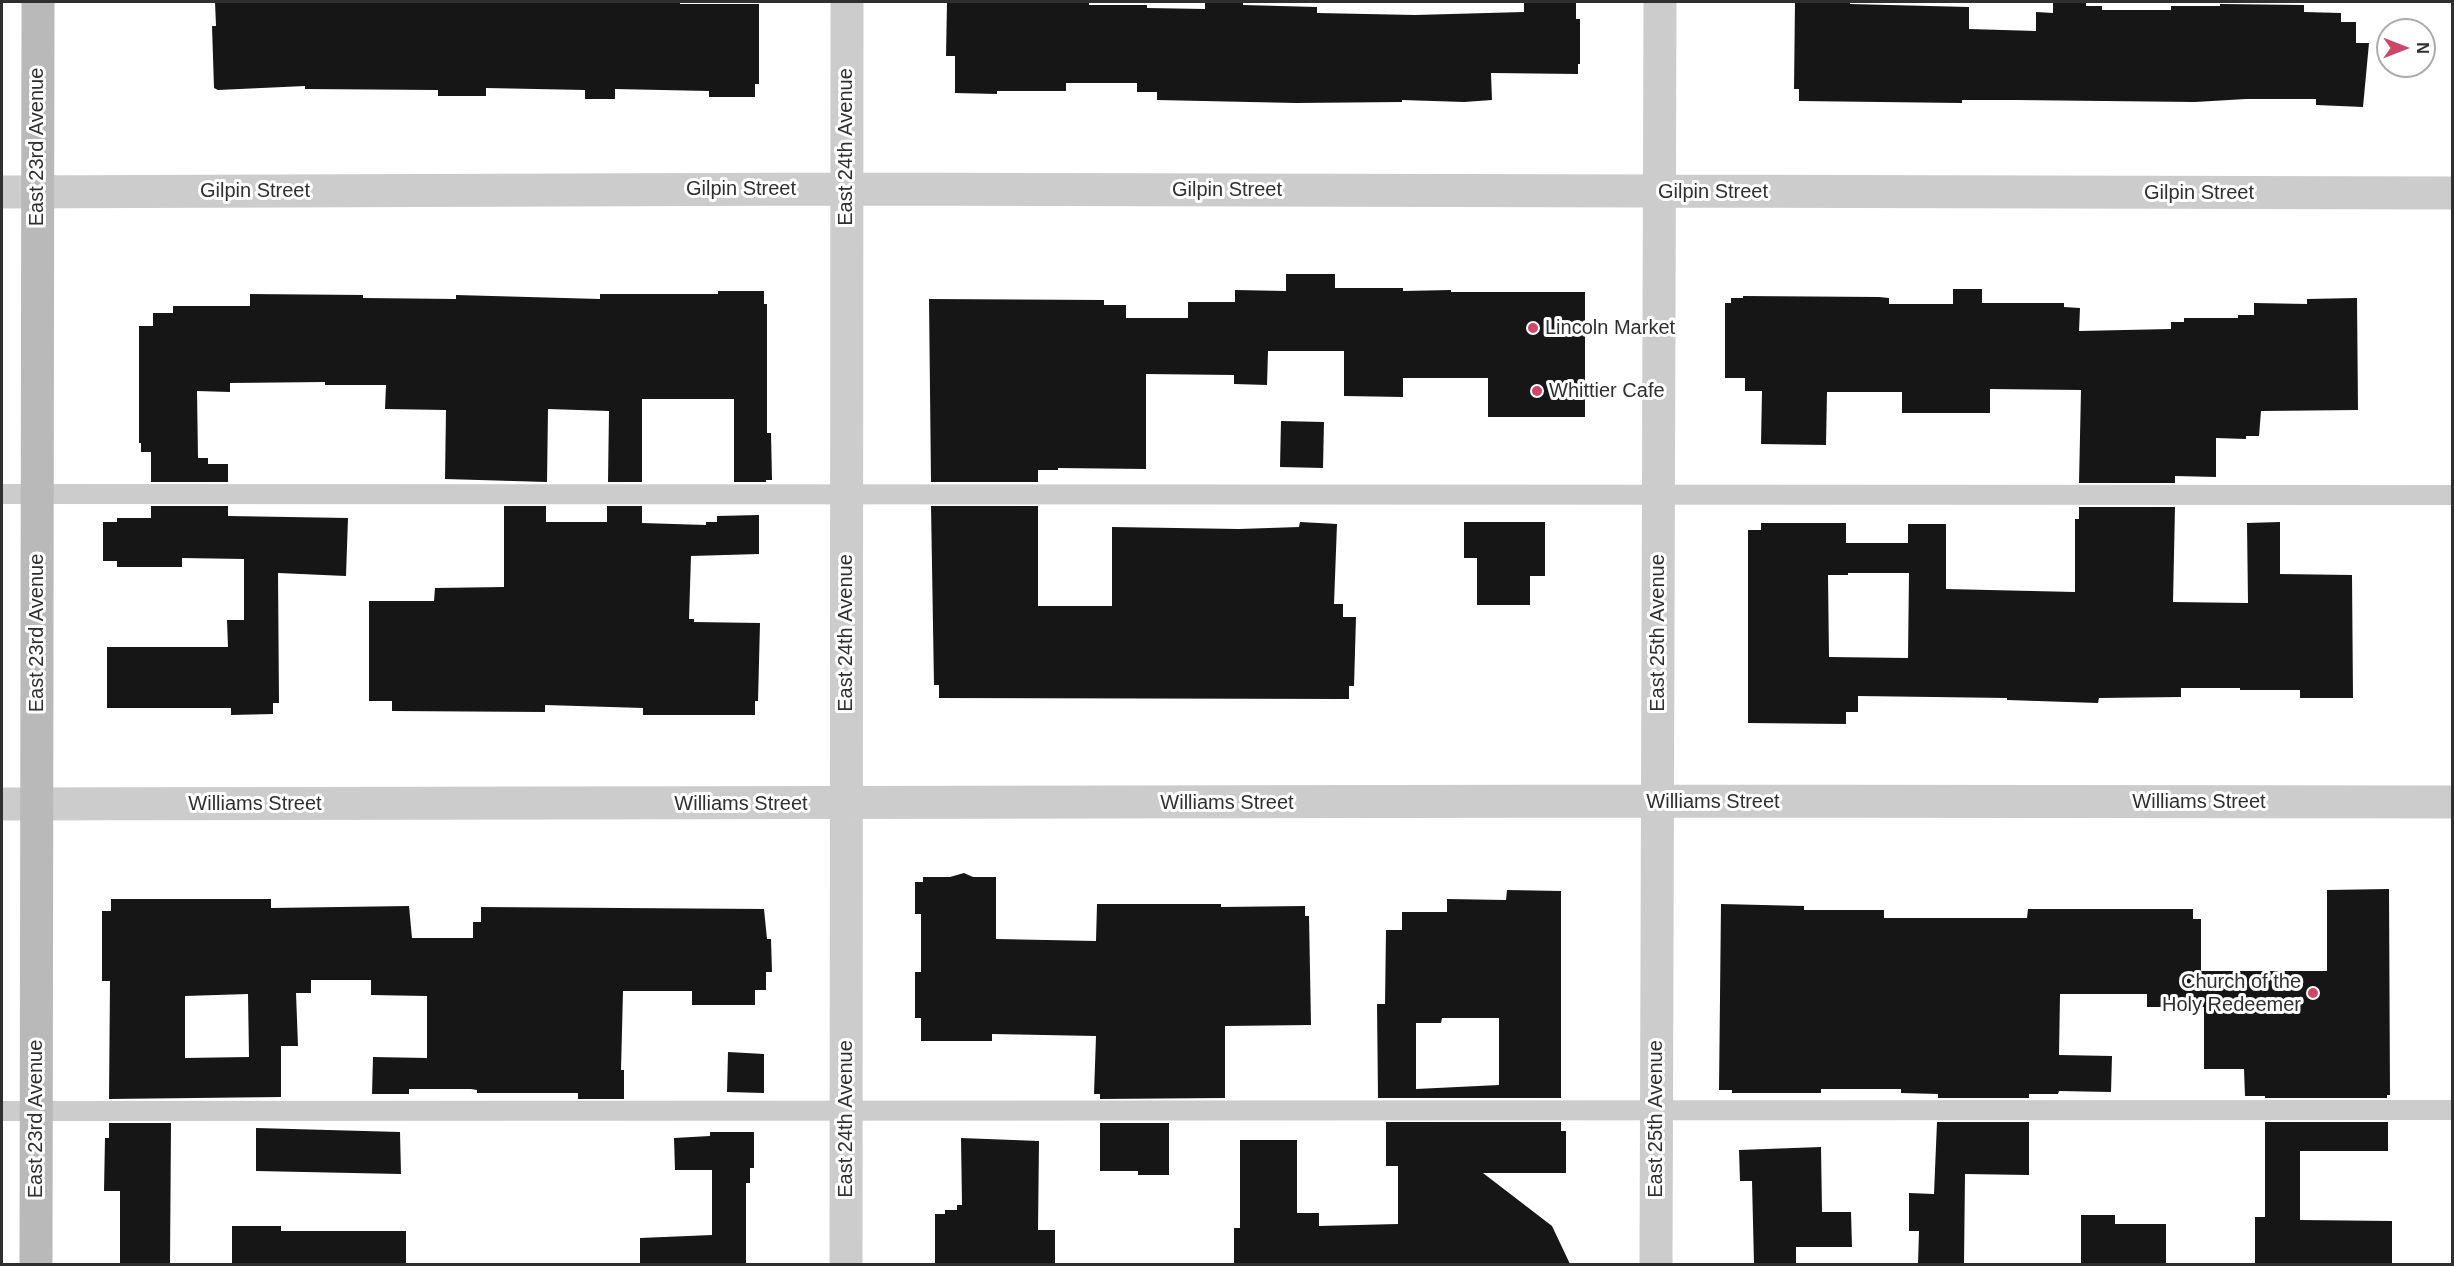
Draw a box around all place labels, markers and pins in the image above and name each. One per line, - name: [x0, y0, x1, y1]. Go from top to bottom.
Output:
- place label: Lincoln Market: [1545, 316, 1675, 340]
- marker: Lincoln Market: [1526, 321, 1540, 335]
- place label: Whittier Cafe: [1549, 379, 1665, 403]
- marker: Whittier Cafe: [1530, 384, 1544, 398]
- place label: Church of the Holy Redeemer: [2162, 970, 2301, 1017]
- marker: Church of the Holy Redeemer: [2306, 986, 2320, 1000]

